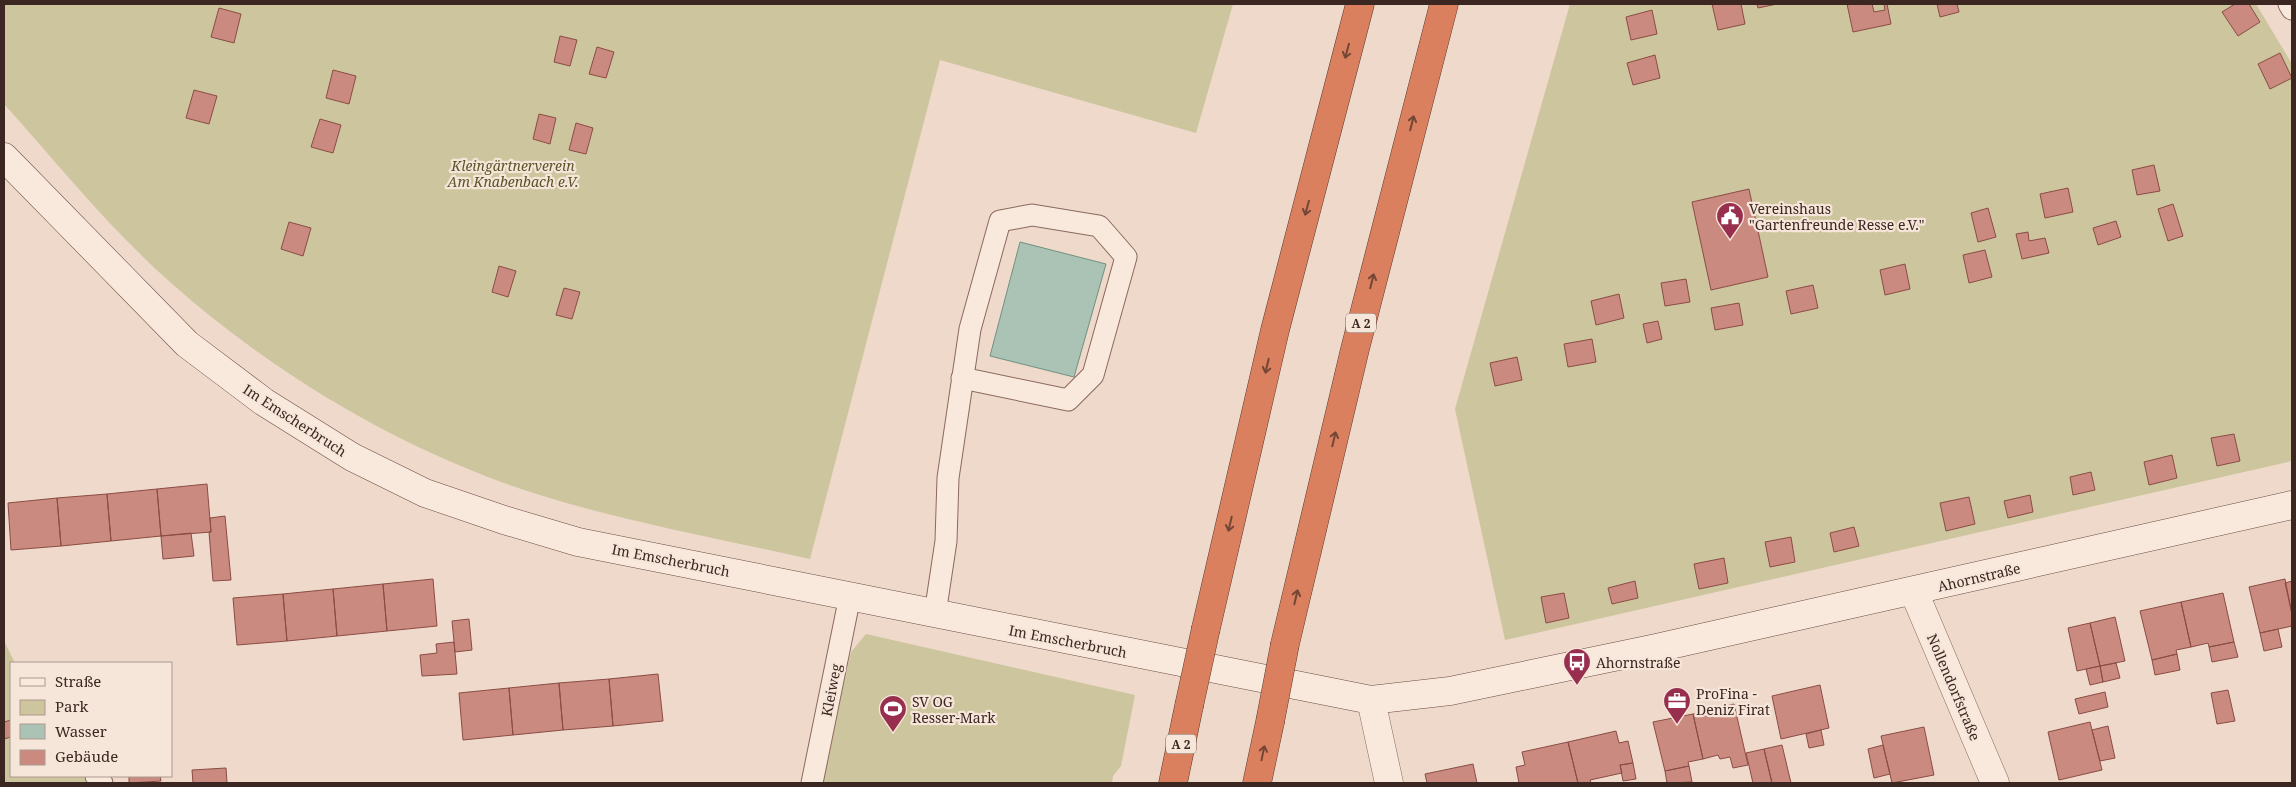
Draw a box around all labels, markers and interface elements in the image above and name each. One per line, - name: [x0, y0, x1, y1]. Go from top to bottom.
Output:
- one-way arrow: [1342, 42, 1351, 58]
- one-way arrow: [1408, 116, 1418, 132]
- park label: Kleingärtnerverein Am Knabenbach e.V.: [447, 156, 578, 191]
- place label: Vereinshaus "Gartenfreunde Resse e.V.": [1749, 199, 1925, 234]
- one-way arrow: [1301, 200, 1311, 216]
- public building icon: Vereinshaus "Gartenfreunde Resse e.V.": [1715, 201, 1745, 240]
- one-way arrow: [1368, 273, 1377, 289]
- road number: A 2: [1346, 314, 1376, 332]
- one-way arrow: [1262, 357, 1271, 373]
- street label: Im Emscherbruch: [240, 379, 351, 461]
- one-way arrow: [1330, 431, 1339, 447]
- one-way arrow: [1225, 516, 1234, 532]
- street label: Im Emscherbruch: [610, 539, 732, 581]
- street label: Ahornstraße: [1936, 558, 2022, 596]
- one-way arrow: [1292, 589, 1301, 605]
- street label: Im Emscherbruch: [1007, 620, 1129, 662]
- street label: Nollendorfstraße: [1923, 631, 1985, 743]
- bus stop icon: Ahornstraße: [1562, 647, 1592, 686]
- place label: Ahornstraße: [1596, 653, 1680, 672]
- legend: [10, 662, 172, 777]
- street label: Kleiweg: [817, 662, 845, 718]
- text: Straße: [55, 671, 101, 691]
- place label: ProFina - Deniz Firat: [1696, 684, 1770, 719]
- office icon: ProFina - Deniz Firat: [1662, 686, 1692, 725]
- place label: SV OG Resser-Mark: [912, 692, 996, 727]
- sports icon: SV OG Resser-Mark: [878, 694, 908, 733]
- text: Park: [55, 696, 89, 716]
- text: Wasser: [55, 721, 107, 741]
- road number: A 2: [1166, 734, 1196, 754]
- one-way arrow: [1259, 745, 1268, 761]
- text: Gebäude: [55, 746, 118, 766]

